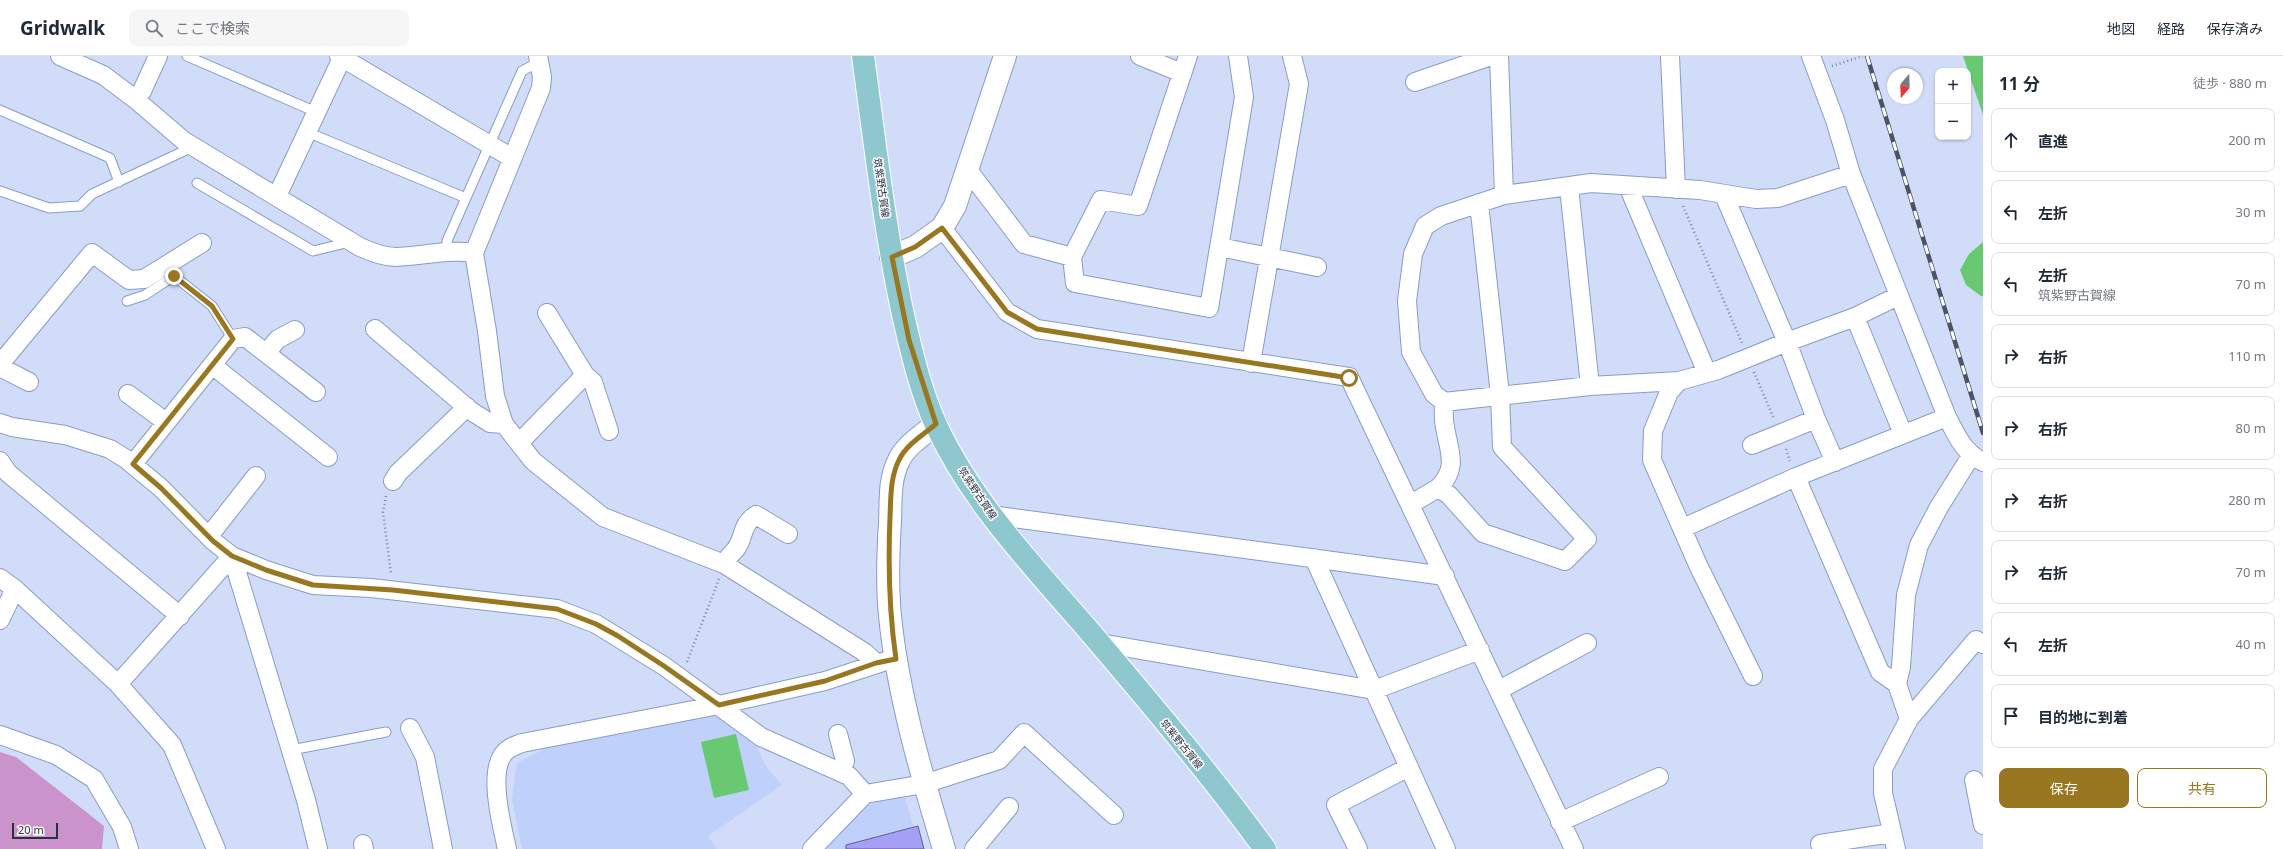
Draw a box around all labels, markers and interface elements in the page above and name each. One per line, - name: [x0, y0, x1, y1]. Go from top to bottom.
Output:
- search box: [129, 10, 409, 46]
- text: Gridwalk: [20, 15, 105, 41]
- icon: search: [143, 17, 165, 39]
- text: ここで検索: [175, 18, 250, 38]
- text: 地図: [2107, 19, 2135, 38]
- text: 経路: [2157, 19, 2185, 38]
- text: 保存済み: [2207, 19, 2263, 38]
- north arrow: [1887, 68, 1923, 104]
- map controls: [1935, 68, 1971, 140]
- button: +: [1935, 68, 1971, 104]
- text: 11 分: [1999, 72, 2040, 95]
- text: 徒歩 · 880 m: [2193, 74, 2267, 92]
- button: −: [1935, 104, 1971, 140]
- icon: ahead: [2000, 129, 2022, 151]
- text: 直進: [2038, 131, 2068, 151]
- text: 200 m: [2228, 131, 2266, 149]
- street label: 筑紫野古賀線: [871, 157, 893, 219]
- icon: left: [2000, 201, 2022, 223]
- text: 左折: [2038, 203, 2068, 223]
- text: 30 m: [2236, 203, 2266, 221]
- text: 左折: [2038, 265, 2068, 285]
- route end: [165, 267, 183, 285]
- icon: left: [2000, 273, 2022, 295]
- text: 70 m: [2236, 275, 2266, 293]
- text: 筑紫野古賀線: [2038, 286, 2116, 304]
- icon: right: [2000, 345, 2022, 367]
- text: 右折: [2038, 347, 2068, 367]
- text: 110 m: [2228, 347, 2266, 365]
- route start: [1340, 369, 1358, 387]
- icon: right: [2000, 417, 2022, 439]
- text: 右折: [2038, 419, 2068, 439]
- text: 80 m: [2236, 419, 2266, 437]
- street label: 筑紫野古賀線: [955, 464, 1001, 522]
- icon: right: [2000, 489, 2022, 511]
- text: 右折: [2038, 491, 2068, 511]
- text: 280 m: [2228, 491, 2266, 509]
- icon: right: [2000, 561, 2022, 583]
- text: 右折: [2038, 563, 2068, 583]
- text: 70 m: [2236, 563, 2266, 581]
- icon: left: [2000, 633, 2022, 655]
- text: 左折: [2038, 635, 2068, 655]
- text: 40 m: [2236, 635, 2266, 653]
- icon: arrive: [2000, 705, 2022, 727]
- text: 目的地に到着: [2038, 707, 2128, 727]
- street label: 筑紫野古賀線: [1158, 716, 1206, 772]
- button: 保存: [1999, 768, 2129, 808]
- button: 共有: [2137, 768, 2267, 808]
- scale bar: [12, 821, 58, 840]
- text: 20 m: [18, 822, 44, 837]

